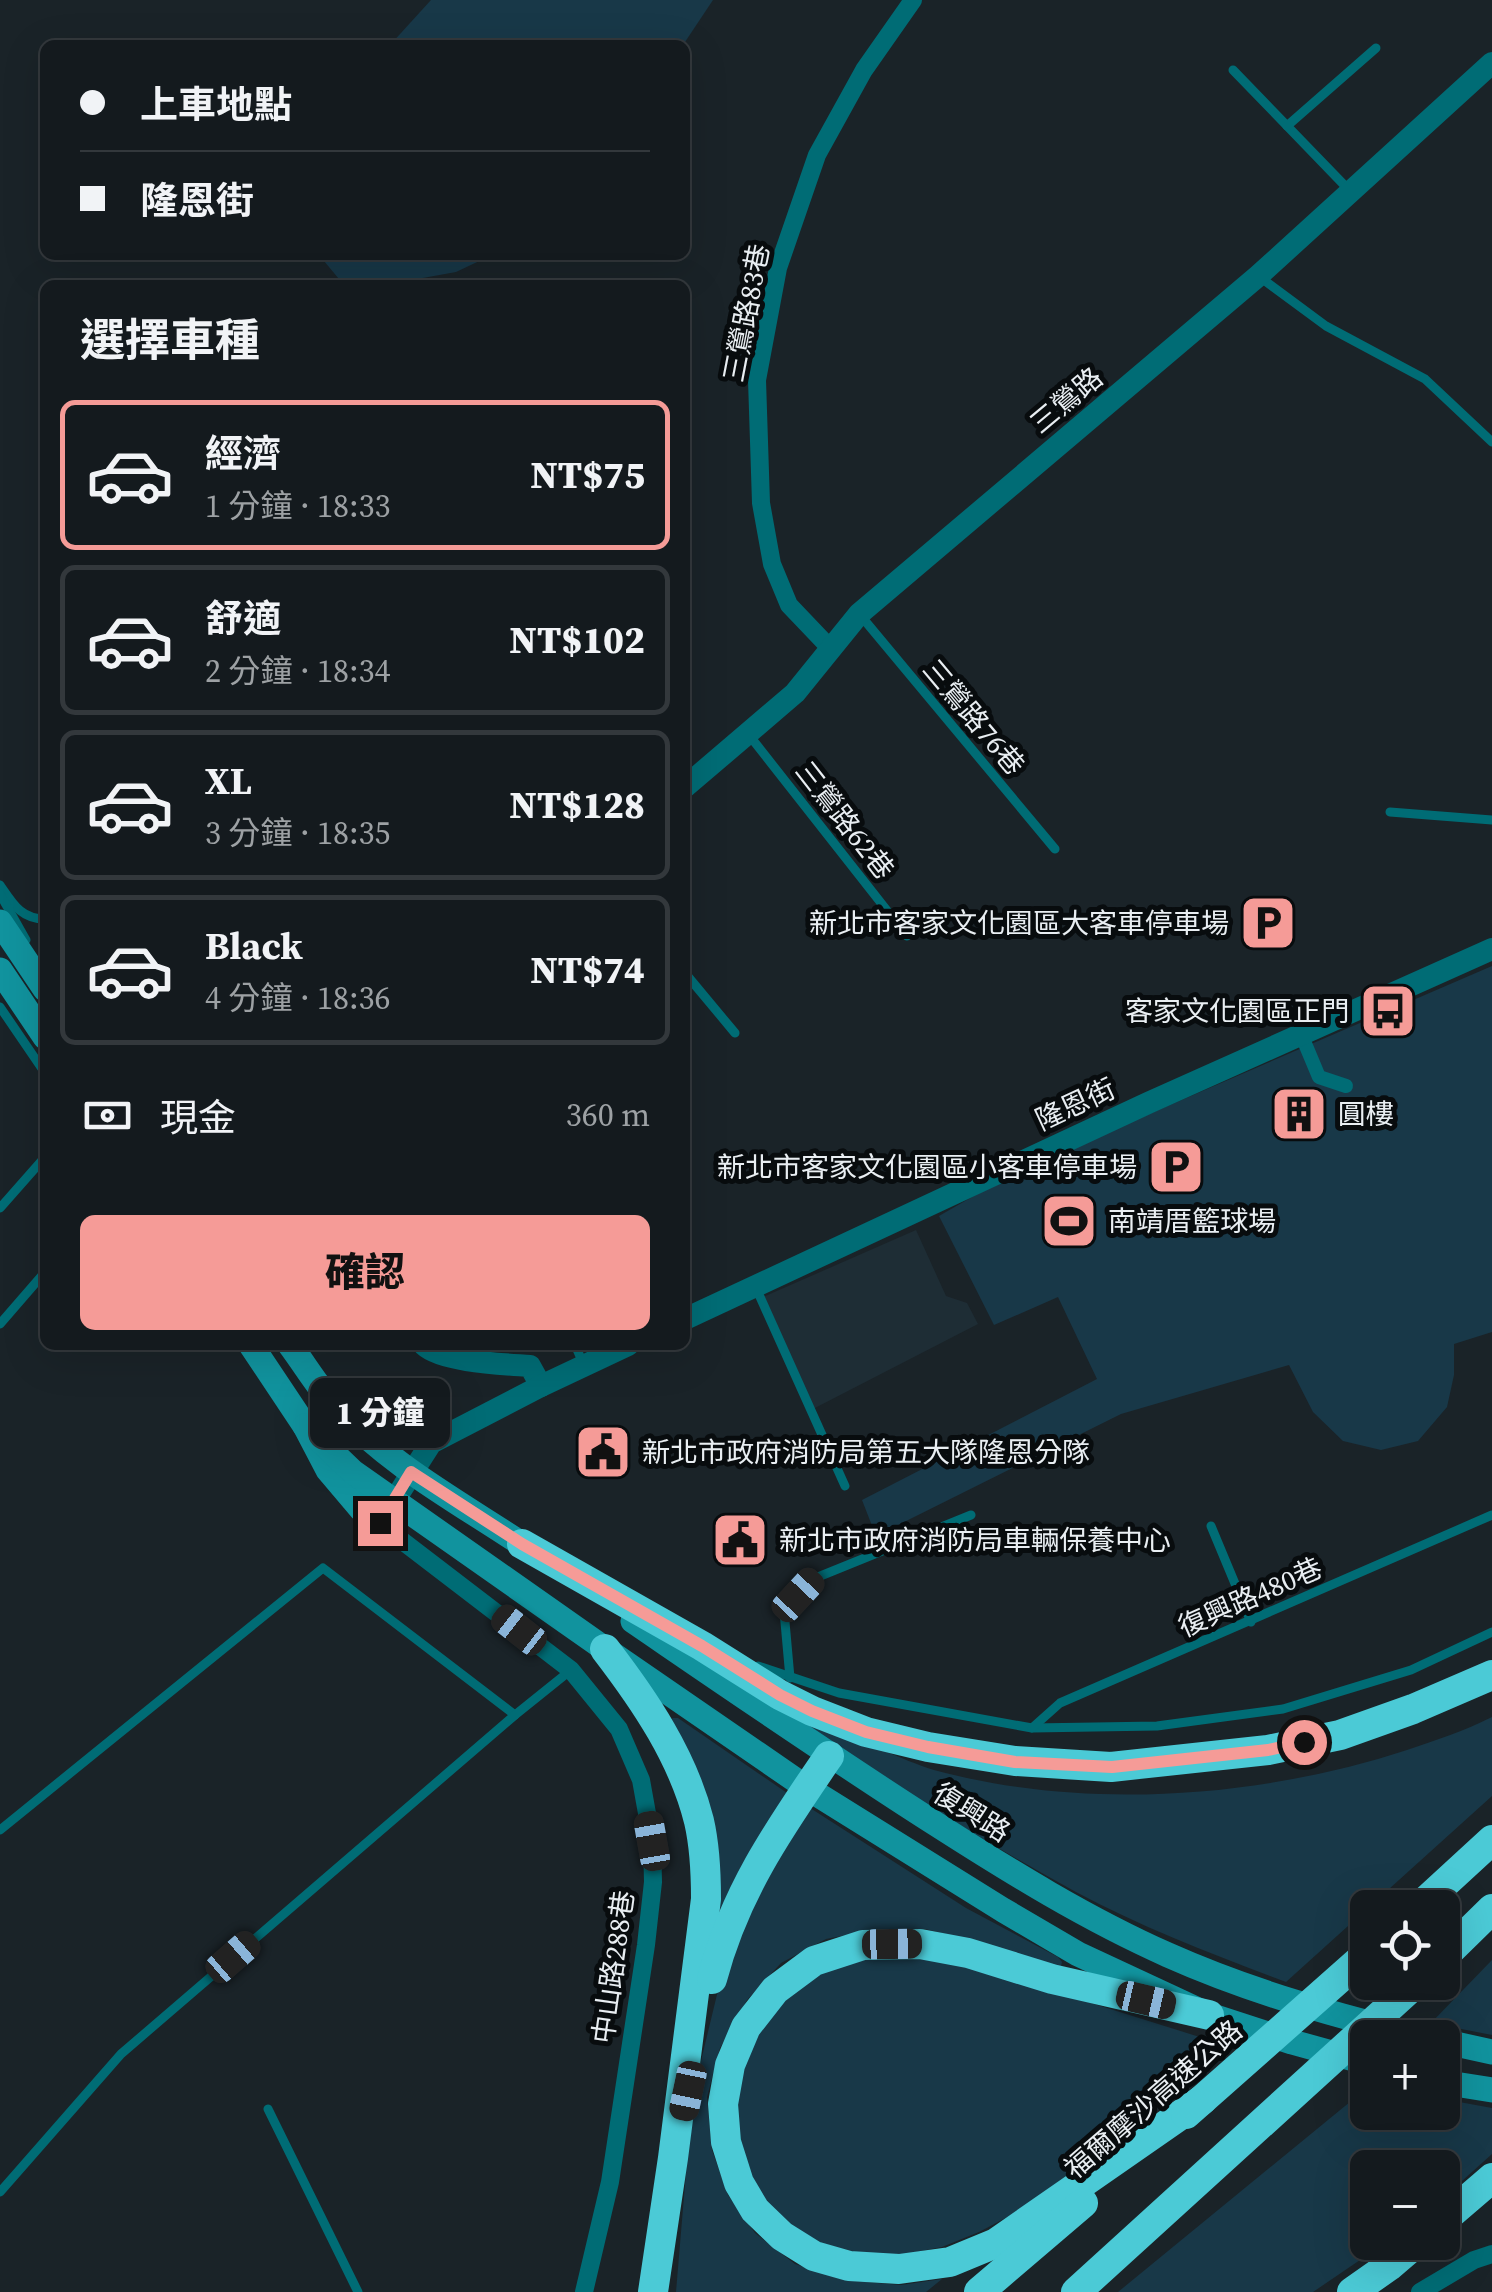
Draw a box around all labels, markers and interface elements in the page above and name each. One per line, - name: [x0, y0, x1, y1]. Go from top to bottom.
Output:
- text: 上車地點: [140, 79, 292, 131]
- text: 隆恩街: [140, 175, 254, 227]
- street label: 三鶯路83巷: [714, 241, 778, 385]
- text: 選擇車種: [80, 309, 260, 371]
- street label: 三鶯路: [1022, 358, 1110, 442]
- text: 經濟: [205, 428, 281, 480]
- icon: car: [85, 430, 175, 520]
- text: NT$75: [530, 449, 645, 501]
- text: 1 分鐘 · 18:33: [205, 484, 391, 528]
- text: 舒適: [205, 593, 281, 645]
- icon: car: [85, 595, 175, 685]
- text: NT$102: [509, 614, 645, 666]
- text: 2 分鐘 · 18:34: [205, 649, 391, 693]
- street label: 三鶯路76巷: [914, 651, 1034, 783]
- street label: 三鶯路62巷: [787, 753, 903, 887]
- text: XL: [205, 755, 252, 807]
- icon: car: [85, 760, 175, 850]
- text: NT$128: [509, 779, 645, 831]
- text: 3 分鐘 · 18:35: [205, 811, 391, 855]
- parking icon: 新北市客家文化園區大客車停車場: [1238, 893, 1298, 953]
- place label: 新北市客家文化園區大客車停車場: [809, 904, 1229, 942]
- text: Black: [205, 920, 303, 972]
- icon: car: [85, 925, 175, 1015]
- text: NT$74: [530, 944, 645, 996]
- text: 4 分鐘 · 18:36: [205, 976, 391, 1020]
- bus stop icon: 客家文化園區正門: [1358, 981, 1418, 1041]
- place label: 客家文化園區正門: [1125, 992, 1349, 1030]
- street label: 隆恩街: [1029, 1069, 1121, 1139]
- building icon: 圓樓: [1269, 1084, 1329, 1144]
- icon: cash: [80, 1088, 135, 1143]
- text: 現金: [160, 1092, 236, 1144]
- text: 360 m: [566, 1093, 650, 1137]
- place label: 圓樓: [1338, 1095, 1394, 1133]
- parking icon: 新北市客家文化園區小客車停車場: [1146, 1137, 1206, 1197]
- place label: 新北市客家文化園區小客車停車場: [717, 1148, 1137, 1186]
- sports icon: 南靖厝籃球場: [1039, 1191, 1099, 1251]
- place label: 南靖厝籃球場: [1108, 1202, 1276, 1240]
- button: 確認: [80, 1215, 650, 1330]
- callout: 1 分鐘: [310, 1378, 450, 1448]
- text: 1 分鐘: [336, 1391, 424, 1435]
- public building icon: 新北市政府消防局第五大隊隆恩分隊: [573, 1422, 633, 1482]
- place label: 新北市政府消防局第五大隊隆恩分隊: [642, 1433, 1090, 1471]
- route end: [358, 1501, 403, 1546]
- public building icon: 新北市政府消防局車輛保養中心: [710, 1510, 770, 1570]
- place label: 新北市政府消防局車輛保養中心: [779, 1521, 1171, 1559]
- street label: 復興路480巷: [1172, 1548, 1328, 1646]
- car: [767, 1563, 829, 1627]
- car: [486, 1600, 552, 1660]
- route start: [1282, 1720, 1327, 1765]
- street label: 復興路: [926, 1774, 1018, 1850]
- car: [632, 1809, 672, 1873]
- street label: 中山路288巷: [583, 1888, 643, 2046]
- map controls: [1350, 1890, 1460, 2260]
- button: locate: [1350, 1890, 1460, 2000]
- car: [201, 1926, 265, 1988]
- car: [862, 1928, 922, 1960]
- car: [1113, 1979, 1179, 2021]
- street label: 福爾摩沙高速公路: [1056, 2011, 1250, 2187]
- button: +: [1350, 2020, 1460, 2130]
- car: [667, 2059, 709, 2123]
- button: −: [1350, 2150, 1460, 2260]

